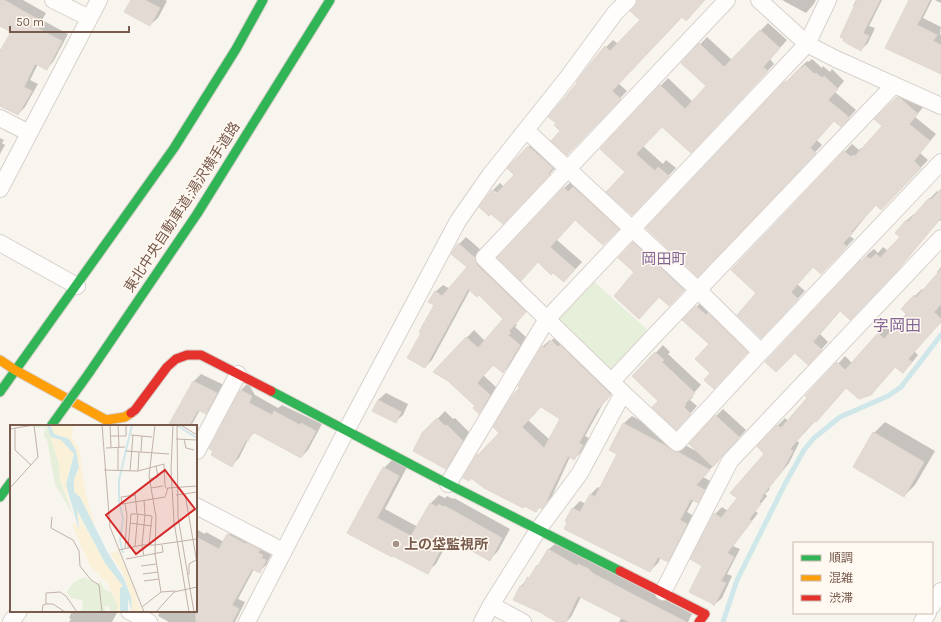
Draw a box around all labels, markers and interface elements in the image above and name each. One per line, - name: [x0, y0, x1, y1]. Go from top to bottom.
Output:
- scale bar: [10, 8, 129, 34]
- text: 50 m: [16, 15, 44, 29]
- street label: 東北中央自動車道;湯沢横手道路: [121, 119, 243, 295]
- district label: 岡田町: [641, 250, 687, 268]
- district label: 字岡田: [873, 316, 921, 335]
- inset map: [10, 425, 197, 612]
- place label: 上の垈監視所: [404, 536, 488, 553]
- marker: 上の垈監視所: [391, 539, 401, 549]
- legend: [793, 542, 933, 614]
- text: 順調: [829, 551, 853, 565]
- text: 混雑: [829, 571, 853, 585]
- text: 渋滞: [829, 591, 853, 605]

